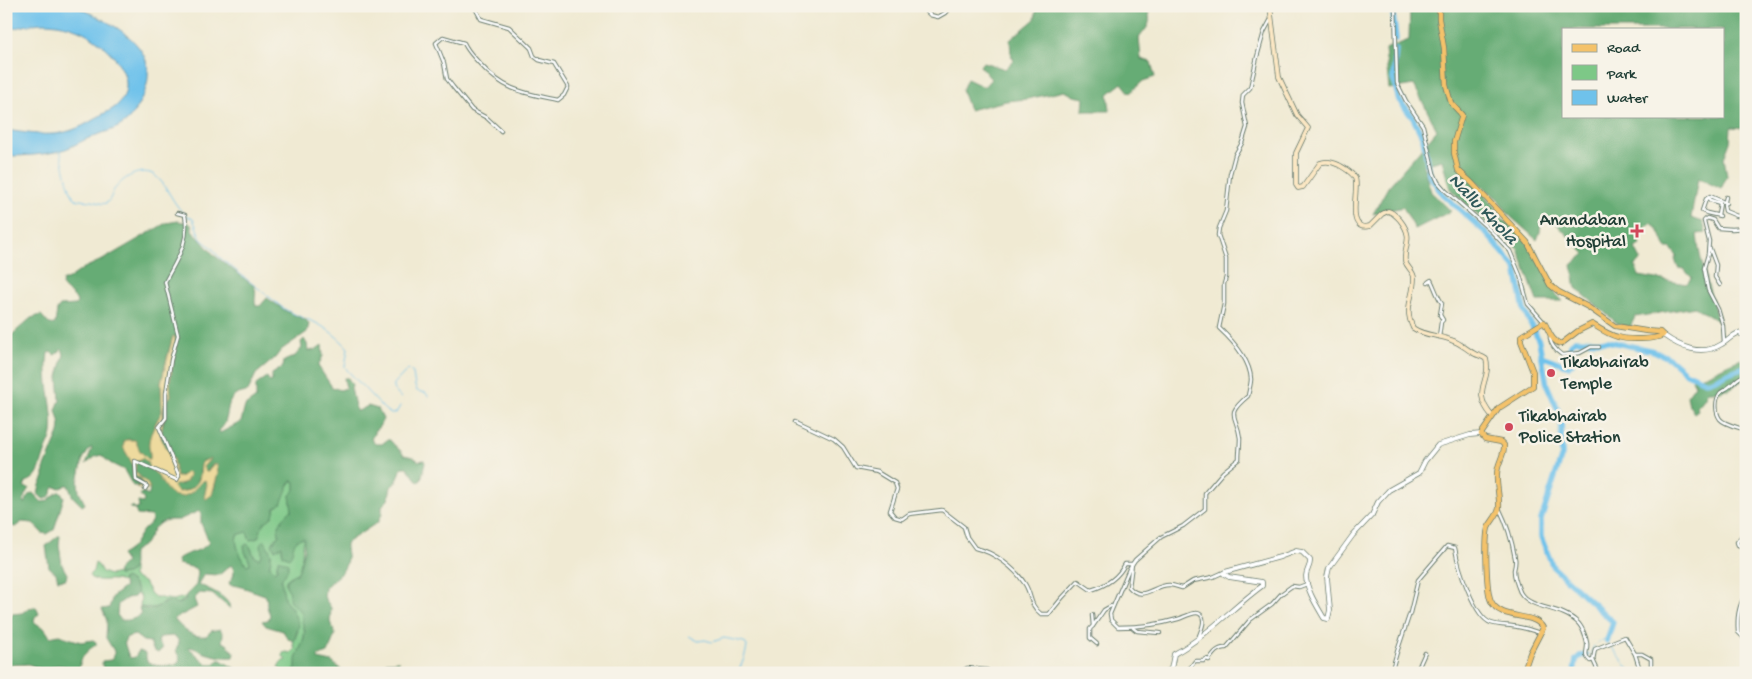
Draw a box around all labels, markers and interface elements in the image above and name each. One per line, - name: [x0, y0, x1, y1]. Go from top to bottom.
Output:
- legend: [1562, 28, 1724, 118]
- text: Road: [1607, 40, 1641, 58]
- text: Park: [1606, 66, 1637, 84]
- text: Water: [1607, 90, 1649, 108]
- water label: Nallu Khola: [1442, 170, 1523, 251]
- place label: Anandaban Hospital: [1540, 211, 1626, 253]
- marker: Anandaban Hospital: [1630, 224, 1644, 238]
- place label: Tikabhairab Temple: [1560, 353, 1649, 395]
- marker: Tikabhairab Temple: [1545, 367, 1557, 379]
- place label: Tikabhairab Police Station: [1518, 407, 1621, 449]
- marker: Tikabhairab Police Station: [1503, 421, 1515, 433]

